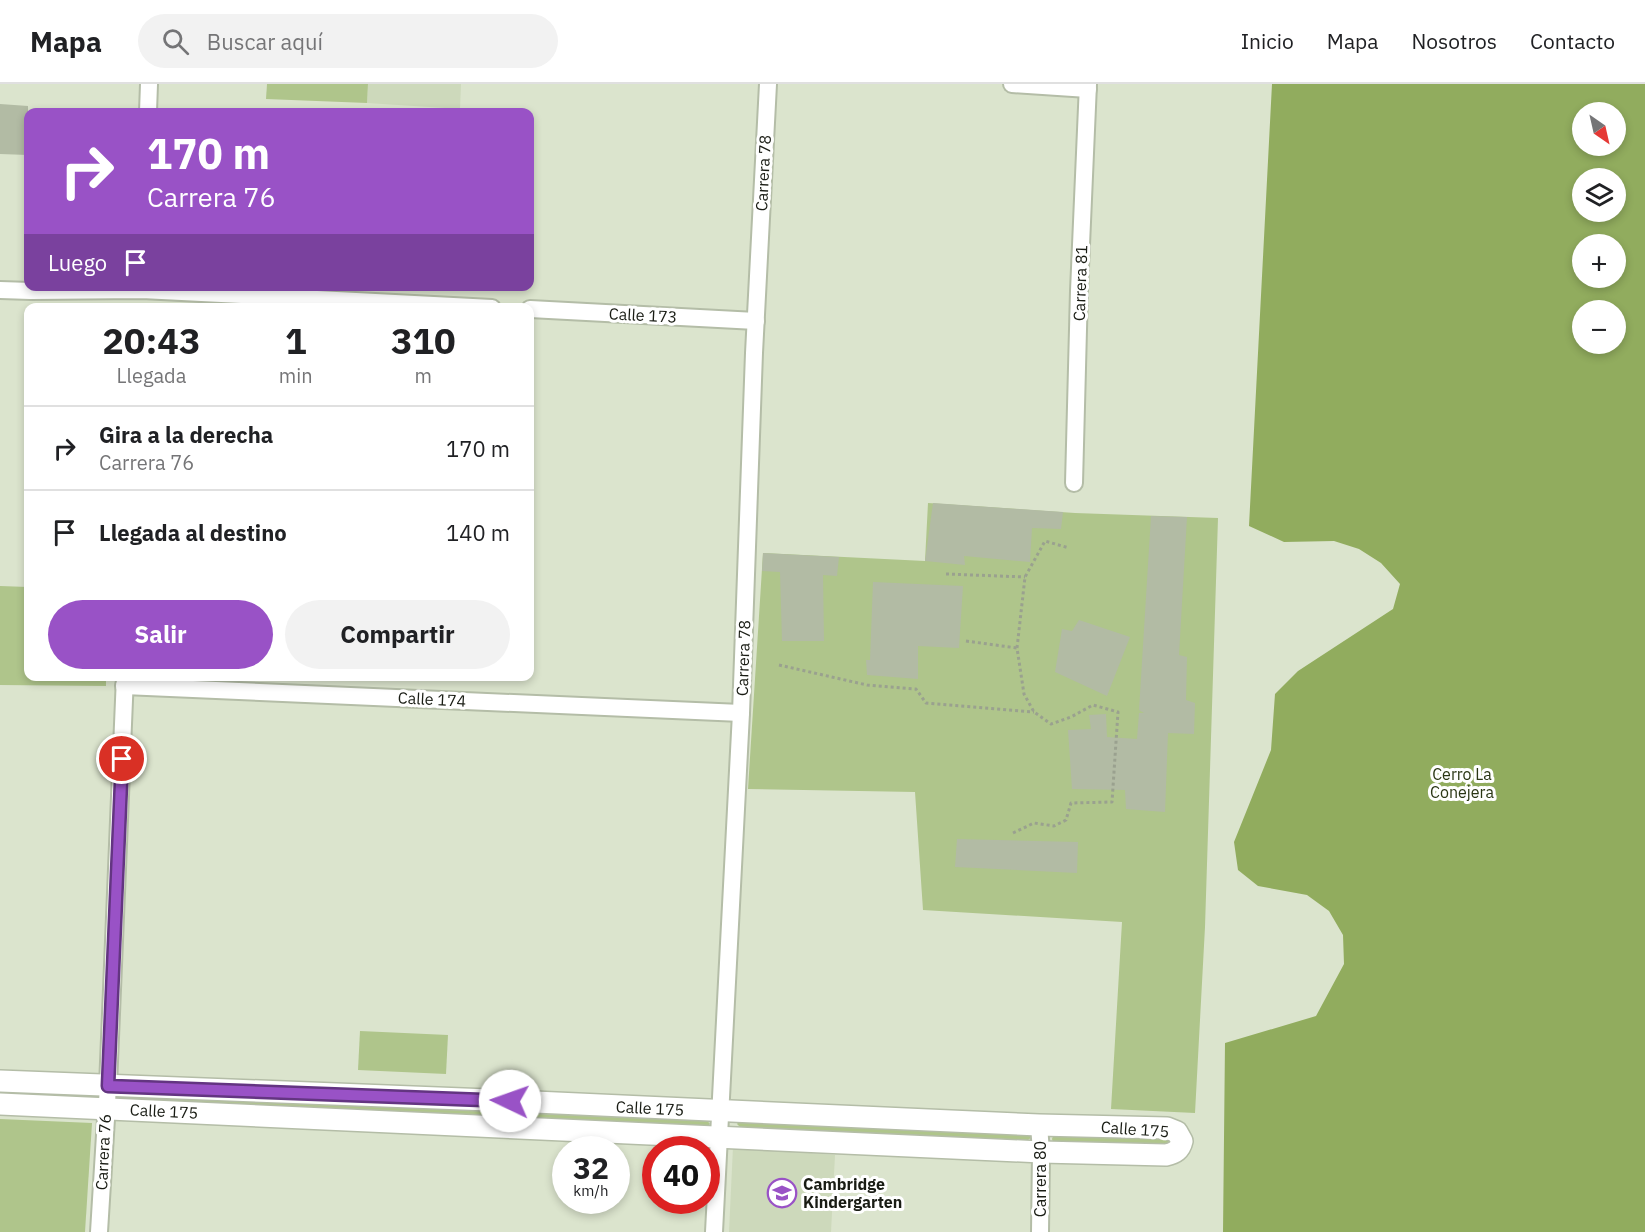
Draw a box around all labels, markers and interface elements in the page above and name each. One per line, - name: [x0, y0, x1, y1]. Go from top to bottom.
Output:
- search box: [138, 14, 558, 68]
- text: Mapa: [30, 23, 102, 60]
- icon: search: [159, 25, 192, 58]
- text: Buscar aquí: [207, 27, 323, 56]
- text: Inicio: [1241, 27, 1294, 55]
- text: Mapa: [1327, 27, 1379, 55]
- text: Nosotros: [1412, 27, 1497, 55]
- text: Contacto: [1530, 27, 1615, 55]
- north arrow: [1572, 102, 1626, 156]
- map controls: [1572, 102, 1626, 354]
- text: 170 m: [147, 126, 270, 181]
- icon: right: [48, 132, 126, 210]
- street label: Carrera 78: [751, 134, 775, 212]
- button: layers: [1572, 168, 1626, 222]
- text: Carrera 76: [147, 179, 276, 214]
- button: +: [1572, 234, 1626, 288]
- street label: Carrera 81: [1069, 245, 1091, 321]
- icon: arrive: [119, 246, 152, 279]
- text: Luego: [48, 248, 107, 277]
- button: −: [1572, 300, 1626, 354]
- street label: Calle 173: [608, 303, 678, 327]
- text: 20:43: [102, 317, 201, 364]
- text: 1: [285, 317, 307, 364]
- text: 310: [391, 317, 456, 364]
- text: Llegada: [116, 362, 186, 389]
- text: min: [279, 362, 313, 389]
- text: m: [415, 362, 432, 389]
- text: Gira a la derecha: [99, 420, 273, 449]
- icon: right: [48, 432, 81, 465]
- text: 170 m: [446, 434, 510, 463]
- text: Carrera 76: [99, 449, 194, 476]
- icon: arrive: [48, 516, 81, 549]
- text: Llegada al destino: [99, 518, 287, 547]
- text: 140 m: [446, 518, 510, 547]
- button: Salir: [48, 600, 273, 669]
- button: Compartir: [285, 600, 510, 669]
- street label: Carrera 78: [732, 620, 754, 696]
- street label: Calle 174: [397, 687, 467, 711]
- pin: [96, 733, 147, 784]
- icon: arrive: [105, 742, 138, 775]
- park label: Cerro La Conejera: [1430, 764, 1494, 802]
- position arrow: [478, 1069, 542, 1133]
- street label: Calle 175: [615, 1096, 685, 1120]
- street label: Calle 175: [129, 1099, 199, 1123]
- street label: Carrera 76: [91, 1113, 115, 1191]
- street label: Calle 175: [1100, 1117, 1170, 1141]
- speed limit sign: 40: [642, 1136, 720, 1214]
- street label: Carrera 80: [1030, 1141, 1050, 1217]
- text: 32: [573, 1148, 609, 1187]
- place label: Cambridge Kindergarten: [803, 1174, 902, 1212]
- school or university icon: Cambridge Kindergarten: [766, 1177, 798, 1209]
- text: km/h: [573, 1181, 609, 1200]

